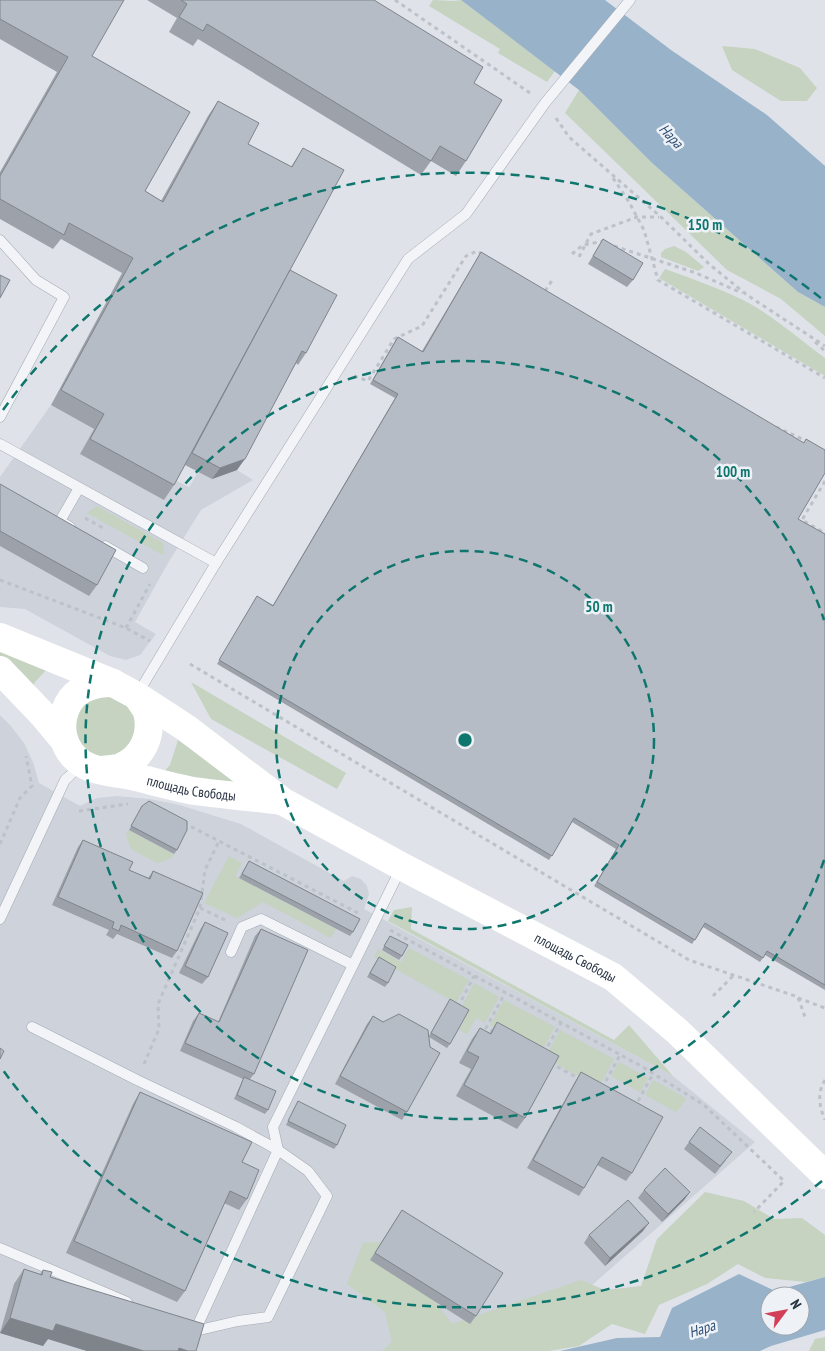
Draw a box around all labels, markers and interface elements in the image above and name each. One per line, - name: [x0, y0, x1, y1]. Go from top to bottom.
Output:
- water label: Нара: [655, 119, 688, 153]
- text: 150 m: [688, 215, 722, 234]
- text: 100 m: [716, 462, 750, 481]
- text: 50 m: [585, 597, 613, 616]
- centre of rings: [456, 731, 474, 749]
- street label: площадь Свободы: [145, 771, 237, 805]
- street label: площадь Свободы: [531, 929, 620, 986]
- north arrow: [760, 1286, 810, 1336]
- text: N: [786, 1296, 806, 1312]
- water label: Нара: [686, 1315, 718, 1342]

